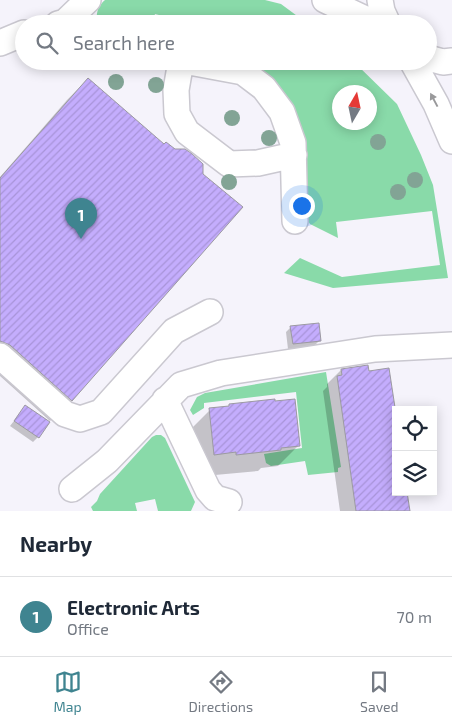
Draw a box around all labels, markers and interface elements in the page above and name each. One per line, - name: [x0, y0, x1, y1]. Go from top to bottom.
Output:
- search box: [15, 15, 437, 70]
- icon: search: [33, 29, 61, 57]
- text: Search here: [73, 31, 175, 54]
- north arrow: [332, 85, 377, 130]
- one-way arrow: [430, 93, 438, 107]
- your location: [289, 193, 315, 219]
- pin: 1: [65, 198, 97, 239]
- map controls: [392, 406, 437, 496]
- button: locate: [392, 406, 437, 451]
- button: layers: [392, 451, 437, 496]
- text: Nearby: [20, 531, 92, 556]
- text: Electronic Arts: [67, 596, 200, 619]
- text: 1: [33, 607, 39, 626]
- text: 70 m: [397, 607, 432, 626]
- text: Office: [67, 619, 109, 638]
- tab: Map: [53, 668, 82, 715]
- tab: Directions: [189, 668, 253, 715]
- tab: Saved: [360, 668, 399, 715]

